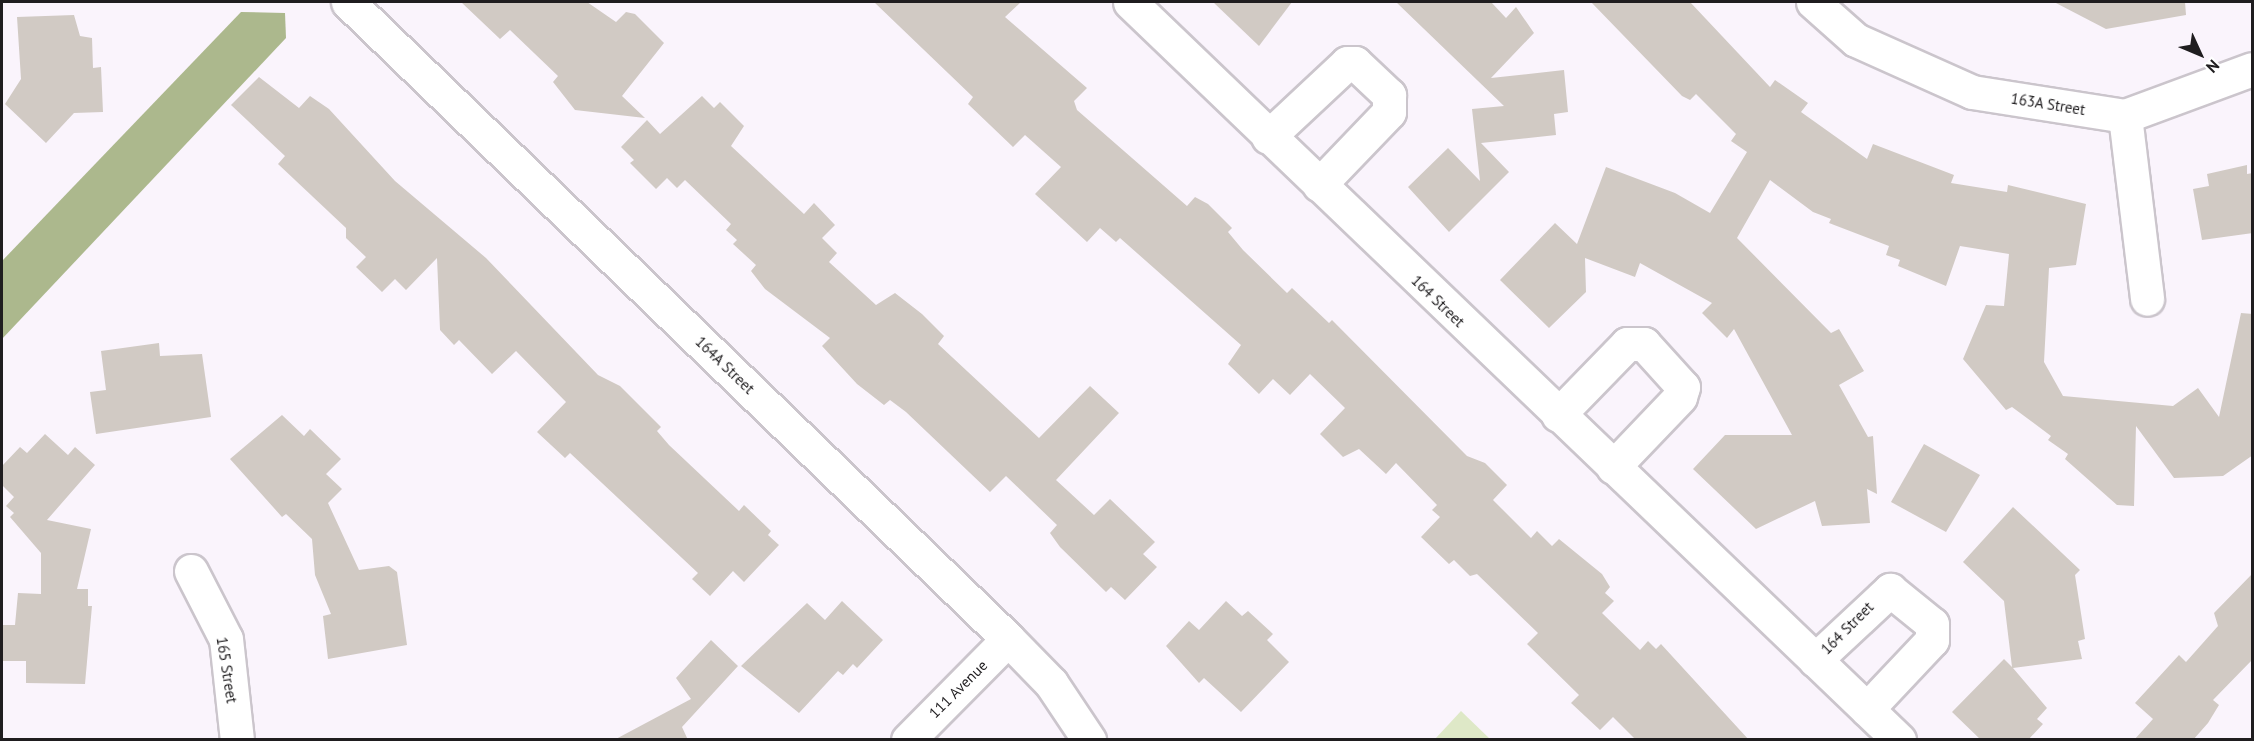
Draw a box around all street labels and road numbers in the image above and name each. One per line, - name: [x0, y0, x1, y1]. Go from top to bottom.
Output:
- street label: 163A Street: [2009, 89, 2087, 119]
- street label: 164 Street: [1408, 271, 1468, 331]
- street label: 164A Street: [692, 332, 758, 398]
- street label: 164 Street: [1817, 598, 1877, 658]
- street label: 165 Street: [213, 636, 241, 704]
- street label: 111 Avenue: [925, 656, 991, 722]

